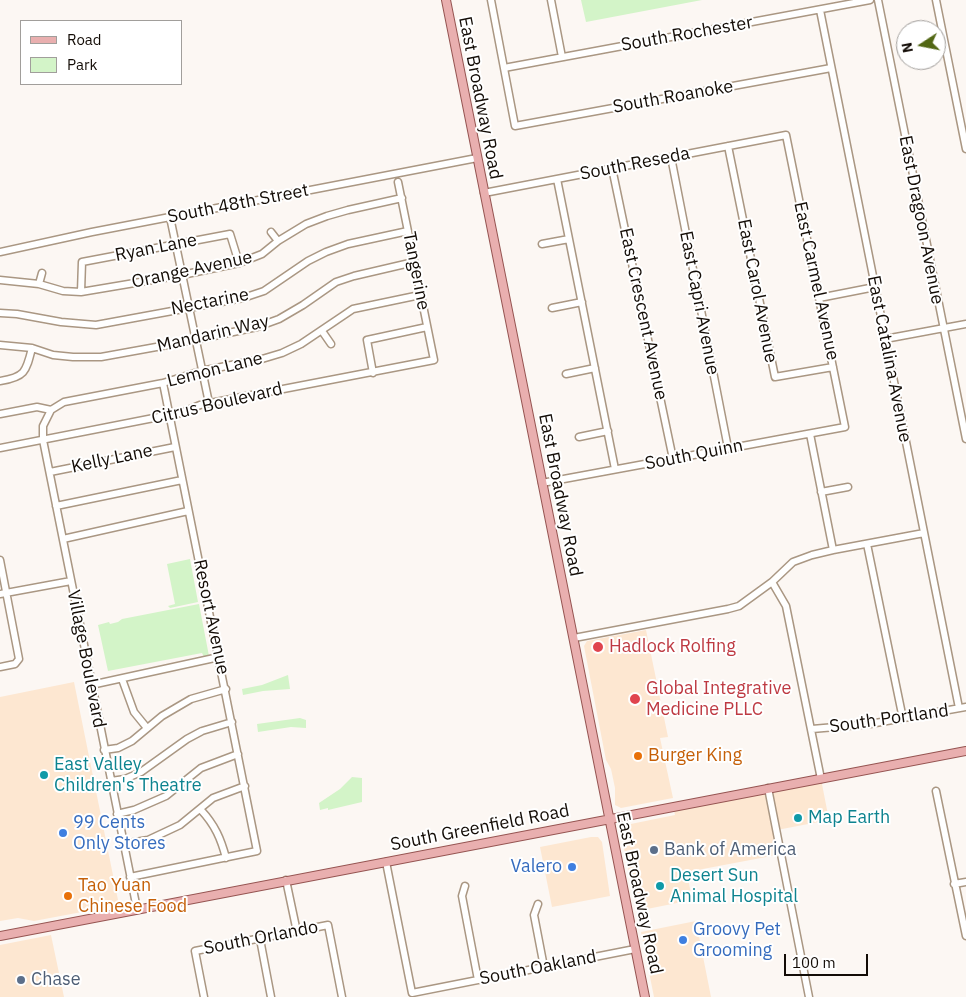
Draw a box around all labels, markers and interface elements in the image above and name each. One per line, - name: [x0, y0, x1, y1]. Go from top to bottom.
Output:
- street label: South Rochester: [619, 12, 755, 56]
- street label: East Broadway Road: [454, 15, 506, 181]
- legend: [20, 20, 182, 85]
- north arrow: [896, 20, 946, 70]
- text: Road: [67, 30, 102, 49]
- text: N: [897, 41, 917, 54]
- text: Park: [67, 55, 97, 74]
- street label: South Roanoke: [611, 76, 735, 118]
- street label: East Dragoon Avenue: [894, 134, 948, 306]
- street label: South Reseda: [578, 143, 692, 185]
- street label: South 48th Street: [166, 180, 310, 228]
- street label: East Carmel Avenue: [789, 200, 843, 362]
- street label: East Carol Avenue: [732, 217, 782, 365]
- street label: East Crescent Avenue: [614, 226, 672, 402]
- street label: Ryan Lane: [113, 229, 199, 267]
- street label: East Capri Avenue: [674, 229, 724, 377]
- street label: Tangerine: [398, 230, 434, 312]
- street label: Orange Avenue: [130, 247, 254, 293]
- street label: East Catalina Avenue: [862, 274, 916, 444]
- street label: Nectarine: [169, 284, 251, 320]
- street label: Mandarin Way: [155, 311, 271, 357]
- street label: Lemon Lane: [165, 348, 265, 392]
- street label: Citrus Boulevard: [149, 378, 285, 430]
- street label: East Broadway Road: [534, 412, 586, 578]
- street label: South Quinn: [643, 435, 745, 475]
- street label: Kelly Lane: [69, 440, 155, 478]
- street label: Resort Avenue: [188, 557, 234, 677]
- street label: Village Boulevard: [62, 588, 110, 730]
- place label: Hadlock Rolfing: [609, 636, 736, 658]
- marker: Hadlock Rolfing: [591, 640, 605, 654]
- place label: Global Integrative Medicine PLLC: [646, 678, 791, 721]
- marker: Global Integrative Medicine PLLC: [628, 692, 642, 706]
- street label: South Portland: [828, 700, 950, 738]
- place label: Burger King: [648, 745, 742, 767]
- marker: Burger King: [632, 750, 644, 762]
- place label: East Valley Children's Theatre: [54, 754, 202, 796]
- marker: East Valley Children's Theatre: [38, 769, 50, 781]
- street label: South Greenfield Road: [389, 800, 571, 856]
- place label: Map Earth: [808, 807, 890, 829]
- street label: East Broadway Road: [611, 810, 667, 976]
- place label: 99 Cents Only Stores: [73, 812, 166, 854]
- marker: Map Earth: [792, 812, 804, 824]
- marker: 99 Cents Only Stores: [57, 827, 69, 839]
- place label: Bank of America: [664, 839, 796, 861]
- marker: Bank of America: [648, 844, 660, 856]
- place label: Valero: [511, 856, 562, 878]
- marker: Valero: [566, 861, 578, 873]
- place label: Desert Sun Animal Hospital: [670, 865, 798, 908]
- place label: Tao Yuan Chinese Food: [78, 875, 187, 918]
- marker: Desert Sun Animal Hospital: [654, 880, 666, 892]
- marker: Tao Yuan Chinese Food: [62, 890, 74, 902]
- street label: South Orlando: [202, 916, 320, 960]
- place label: Groovy Pet Grooming: [693, 919, 781, 962]
- marker: Groovy Pet Grooming: [677, 934, 689, 946]
- scale bar: [786, 944, 870, 976]
- street label: South Oakland: [478, 946, 598, 990]
- text: 100 m: [792, 953, 836, 972]
- place label: Chase: [31, 969, 81, 991]
- marker: Chase: [15, 974, 27, 986]

